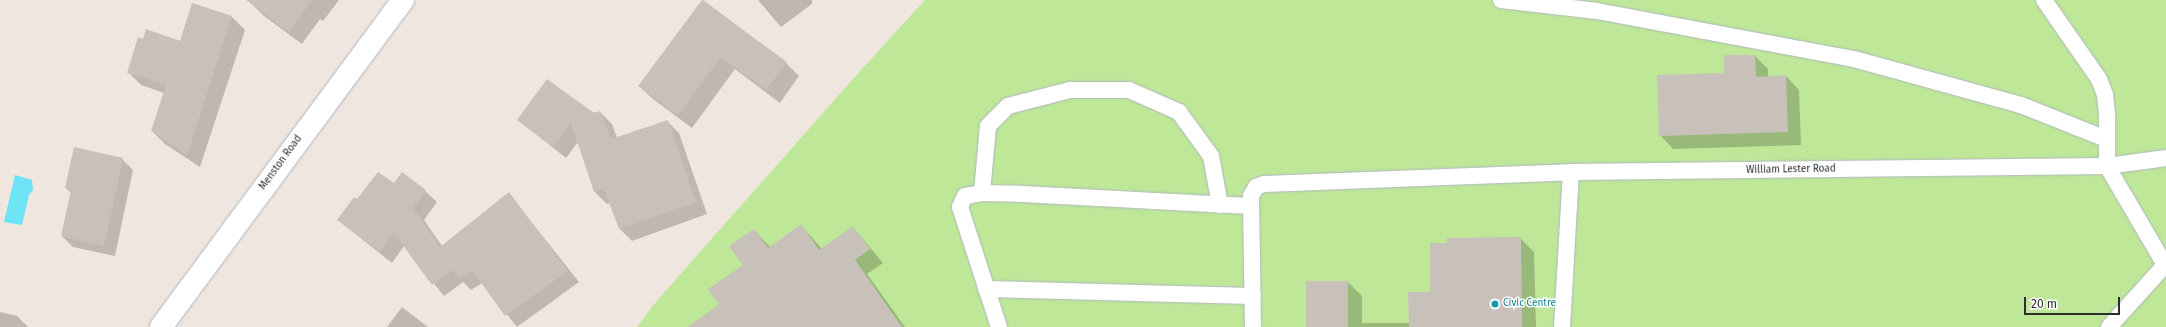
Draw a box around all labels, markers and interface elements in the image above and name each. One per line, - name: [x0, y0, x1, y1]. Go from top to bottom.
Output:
- street label: Menston Road: [257, 133, 305, 193]
- street label: William Lester Road: [1746, 163, 1836, 177]
- scale bar: [2026, 289, 2122, 315]
- text: 20 m: [2031, 297, 2057, 311]
- place label: Civic Centre: [1503, 298, 1556, 310]
- marker: Civic Centre: [1490, 299, 1500, 309]

